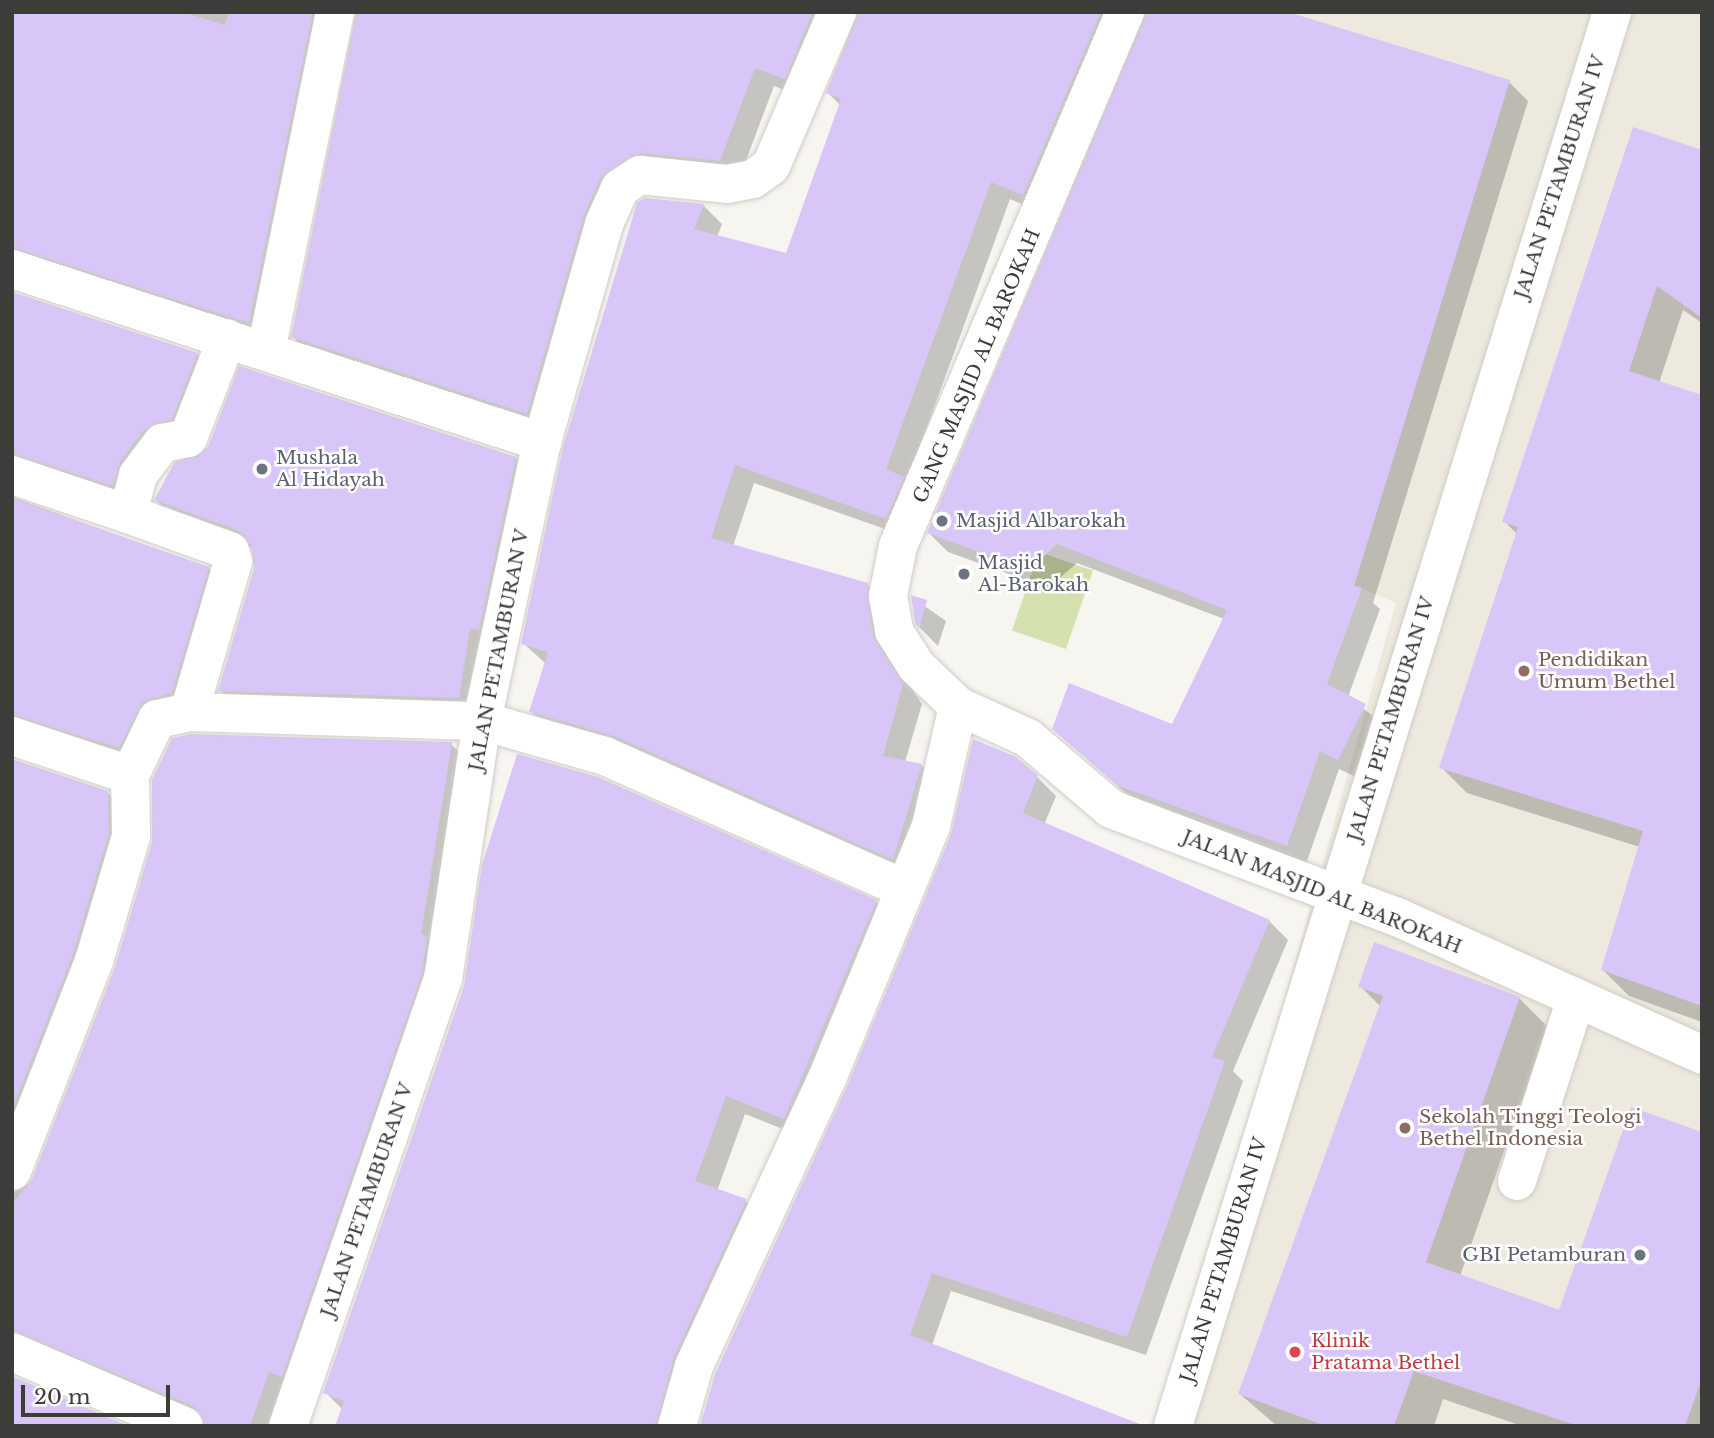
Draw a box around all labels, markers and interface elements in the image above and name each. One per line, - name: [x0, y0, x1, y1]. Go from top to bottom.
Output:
- street label: JALAN PETAMBURAN IV: [1510, 52, 1610, 302]
- street label: GANG MASJID AL BAROKAH: [908, 225, 1046, 507]
- place label: Mushala Al Hidayah: [276, 447, 385, 491]
- marker: Mushala Al Hidayah: [254, 461, 270, 477]
- place label: Masjid Albarokah: [956, 510, 1127, 532]
- marker: Masjid Albarokah: [934, 513, 950, 529]
- street label: JALAN PETAMBURAN V: [464, 527, 534, 773]
- place label: Masjid Al-Barokah: [978, 552, 1089, 596]
- marker: Masjid Al-Barokah: [956, 566, 972, 582]
- street label: JALAN PETAMBURAN IV: [1343, 594, 1439, 844]
- place label: Pendidikan Umum Bethel: [1538, 649, 1675, 693]
- marker: Pendidikan Umum Bethel: [1516, 663, 1532, 679]
- street label: JALAN MASJID AL BAROKAH: [1178, 825, 1466, 959]
- street label: JALAN PETAMBURAN V: [316, 1080, 418, 1320]
- place label: Sekolah Tinggi Teologi Bethel Indonesia: [1419, 1106, 1643, 1150]
- marker: Sekolah Tinggi Teologi Bethel Indonesia: [1397, 1120, 1413, 1136]
- street label: JALAN PETAMBURAN IV: [1176, 1135, 1272, 1385]
- place label: GBI Petamburan: [1462, 1244, 1626, 1266]
- marker: GBI Petamburan: [1632, 1247, 1648, 1263]
- place label: Klinik Pratama Bethel: [1311, 1330, 1460, 1374]
- marker: Klinik Pratama Bethel: [1285, 1342, 1305, 1362]
- scale bar: [24, 1372, 173, 1416]
- text: 20 m: [34, 1384, 91, 1410]

